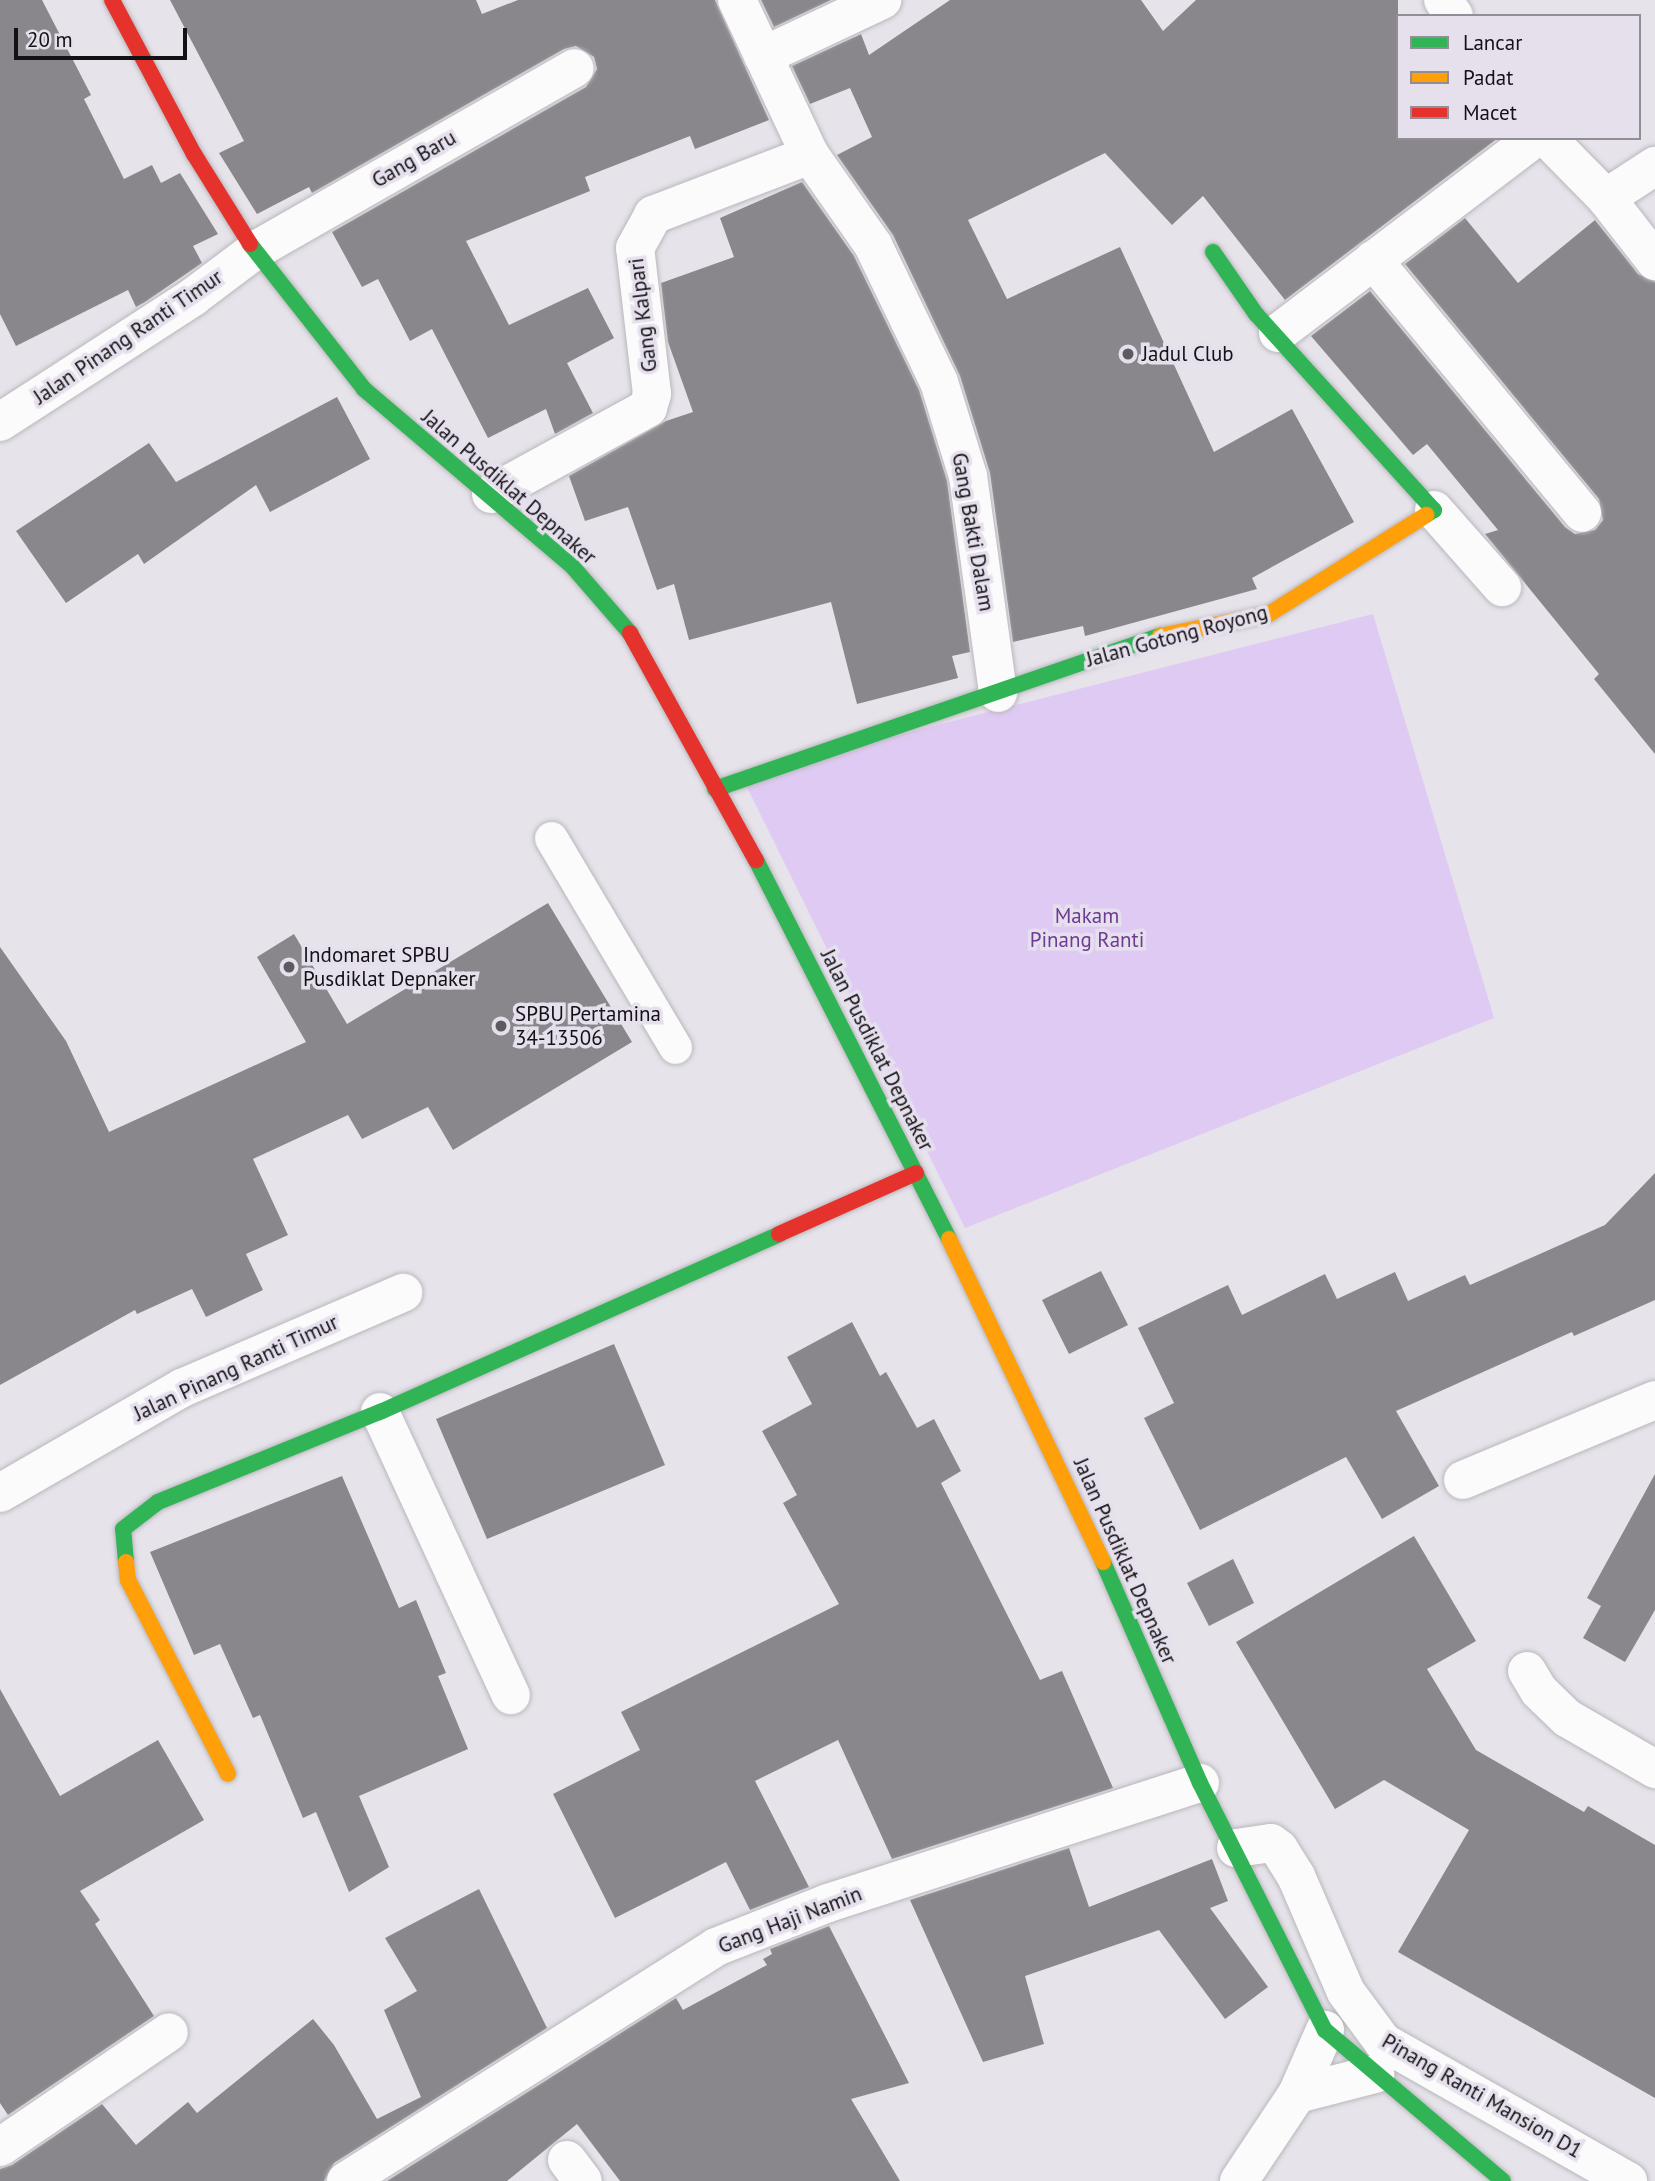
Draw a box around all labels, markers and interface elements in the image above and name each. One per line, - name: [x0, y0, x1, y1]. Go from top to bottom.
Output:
- scale bar: [18, 14, 191, 58]
- legend: [1396, 14, 1641, 140]
- text: 20 m: [27, 26, 73, 53]
- text: Lancar: [1463, 29, 1522, 56]
- text: Padat: [1463, 64, 1513, 91]
- text: Macet: [1463, 99, 1517, 126]
- street label: Gang Baru: [368, 125, 460, 193]
- street label: Gang Kalpari: [623, 256, 663, 374]
- street label: Jalan Pinang Ranti Timur: [28, 264, 228, 410]
- place label: Jadul Club: [1142, 341, 1234, 367]
- marker: Jadul Club: [1120, 346, 1136, 362]
- street label: Jalan Pusdiklat Depnaker: [417, 404, 601, 570]
- street label: Gang Bakti Dalam: [947, 451, 999, 613]
- street label: Jalan Gotong Royong: [1083, 600, 1271, 672]
- park label: Makam Pinang Ranti: [1030, 903, 1144, 953]
- place label: Indomaret SPBU Pusdiklat Depnaker: [303, 942, 476, 992]
- street label: Jalan Pusdiklat Depnaker: [815, 945, 939, 1155]
- marker: Indomaret SPBU Pusdiklat Depnaker: [281, 959, 297, 975]
- place label: SPBU Pertamina 34-13506: [515, 1001, 661, 1051]
- marker: SPBU Pertamina 34-13506: [493, 1018, 509, 1034]
- street label: Jalan Pinang Ranti Timur: [130, 1309, 342, 1427]
- street label: Jalan Pusdiklat Depnaker: [1068, 1454, 1182, 1668]
- street label: Gang Haji Namin: [715, 1881, 865, 1959]
- street label: Pinang Ranti Mansion D1: [1378, 2028, 1586, 2164]

